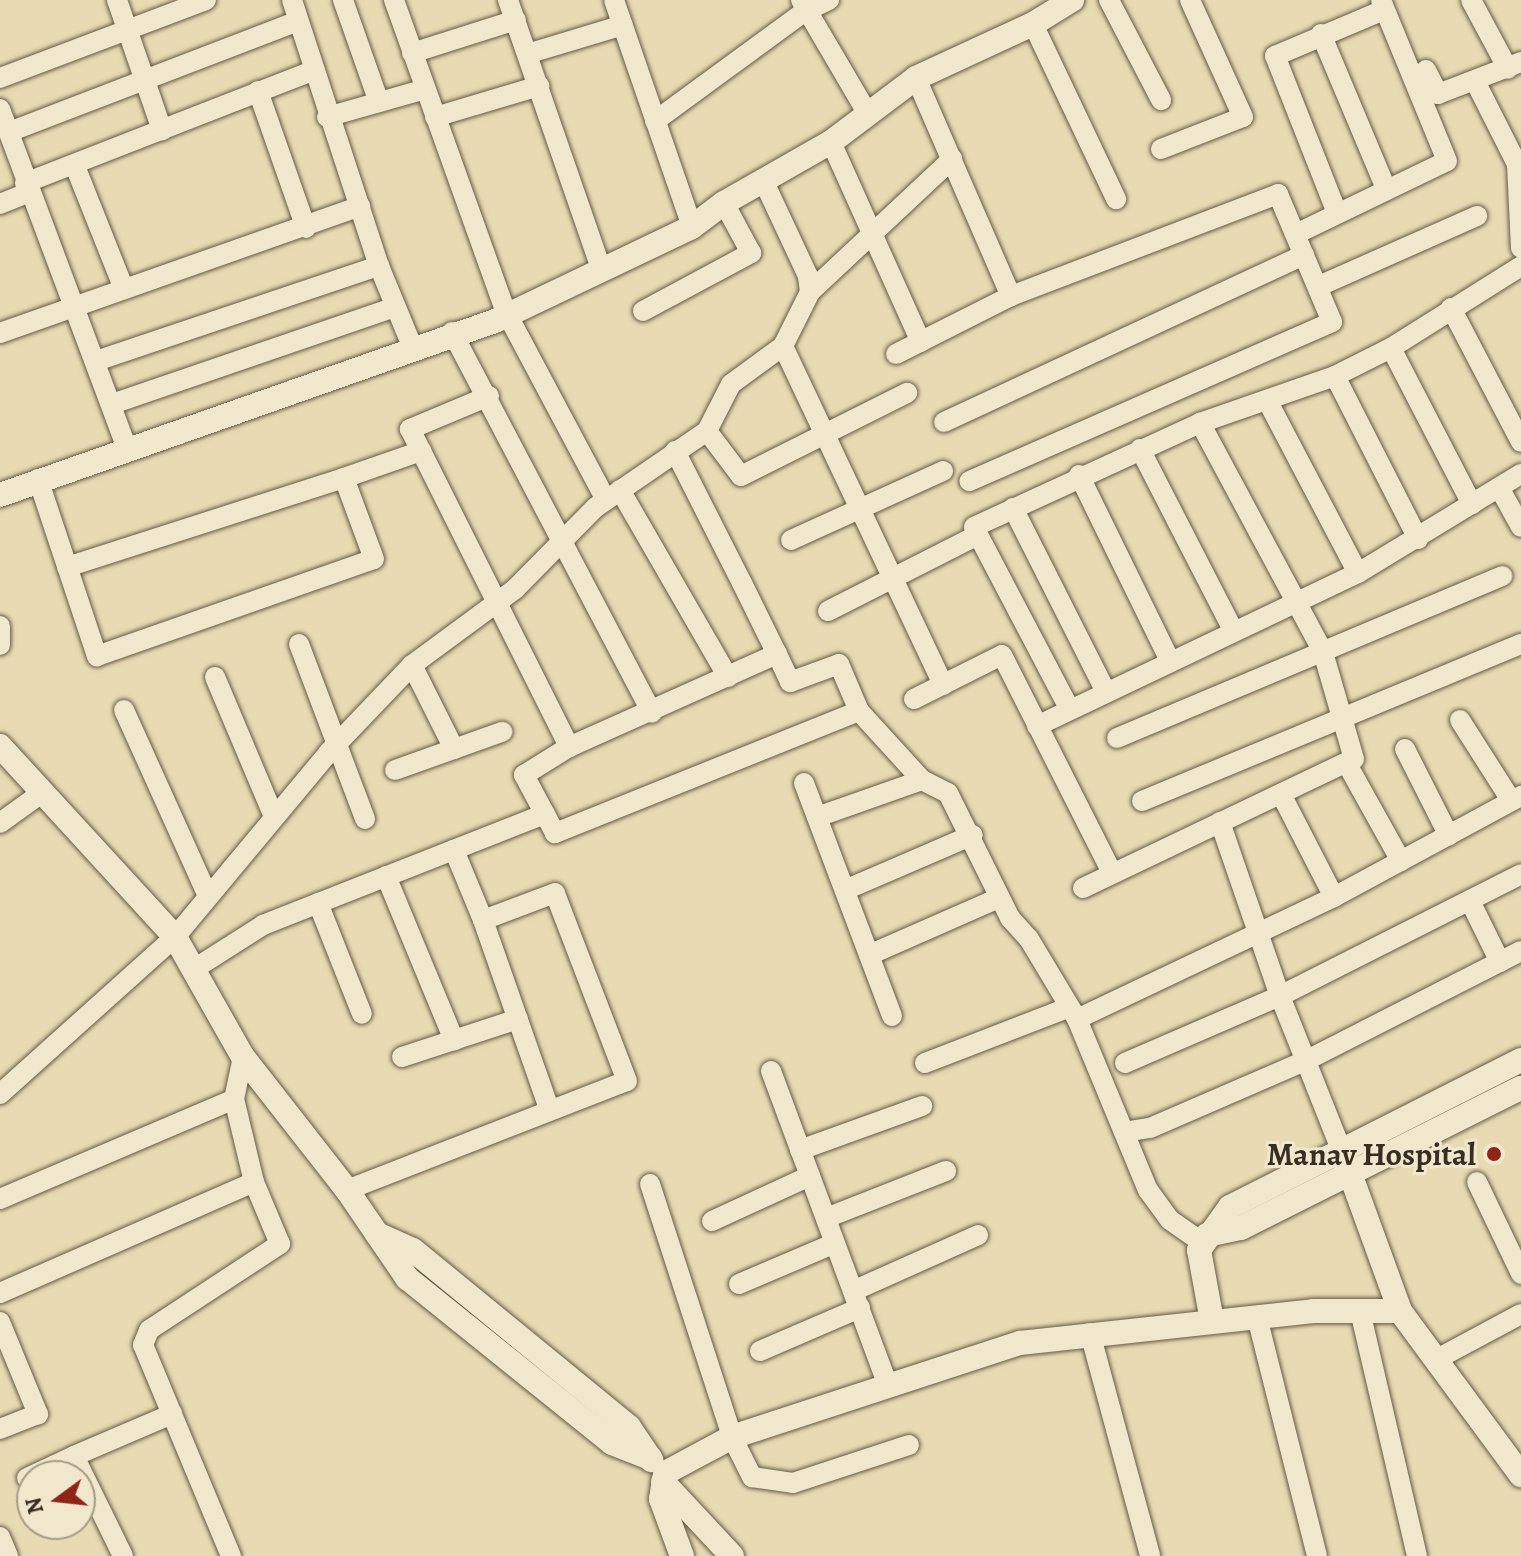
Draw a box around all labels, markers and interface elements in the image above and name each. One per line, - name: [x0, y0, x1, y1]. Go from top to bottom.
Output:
- place label: Manav Hospital: [1267, 1135, 1476, 1173]
- marker: Manav Hospital: [1483, 1143, 1505, 1165]
- north arrow: [16, 1460, 96, 1540]
- text: N: [18, 1494, 51, 1517]

